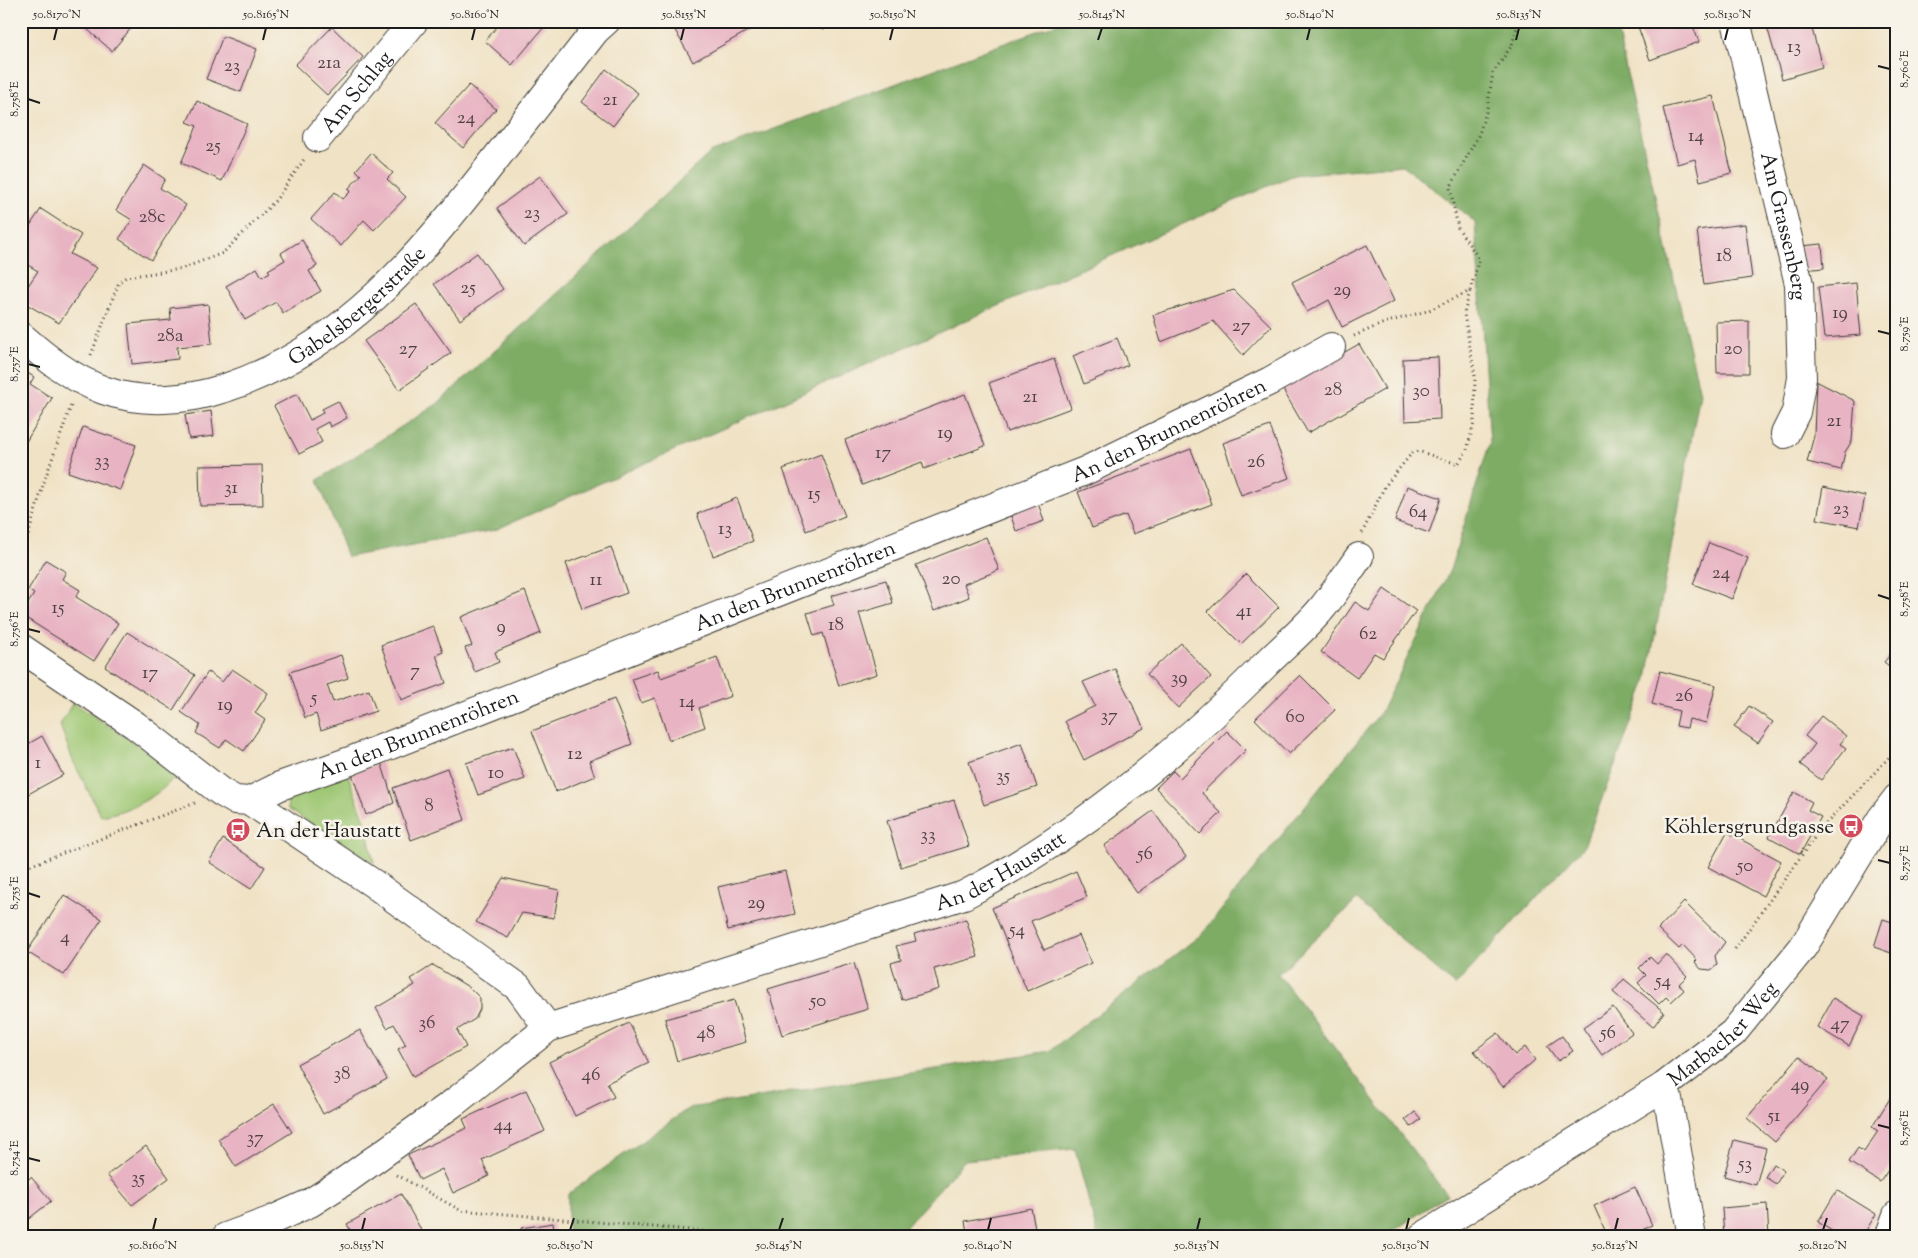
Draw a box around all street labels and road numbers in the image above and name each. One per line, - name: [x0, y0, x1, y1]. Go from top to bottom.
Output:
- street label: Am Schlag: [315, 45, 400, 141]
- street label: Am Grassenberg: [1751, 149, 1813, 301]
- street label: Gabelsbergerstraße: [283, 240, 434, 374]
- street label: An den Brunnenröhren: [1067, 372, 1272, 492]
- street label: An den Brunnenröhren: [691, 534, 900, 641]
- street label: An den Brunnenröhren: [314, 683, 524, 788]
- street label: An der Haustatt: [932, 825, 1073, 920]
- street label: Marbacher Weg: [1662, 976, 1786, 1095]

